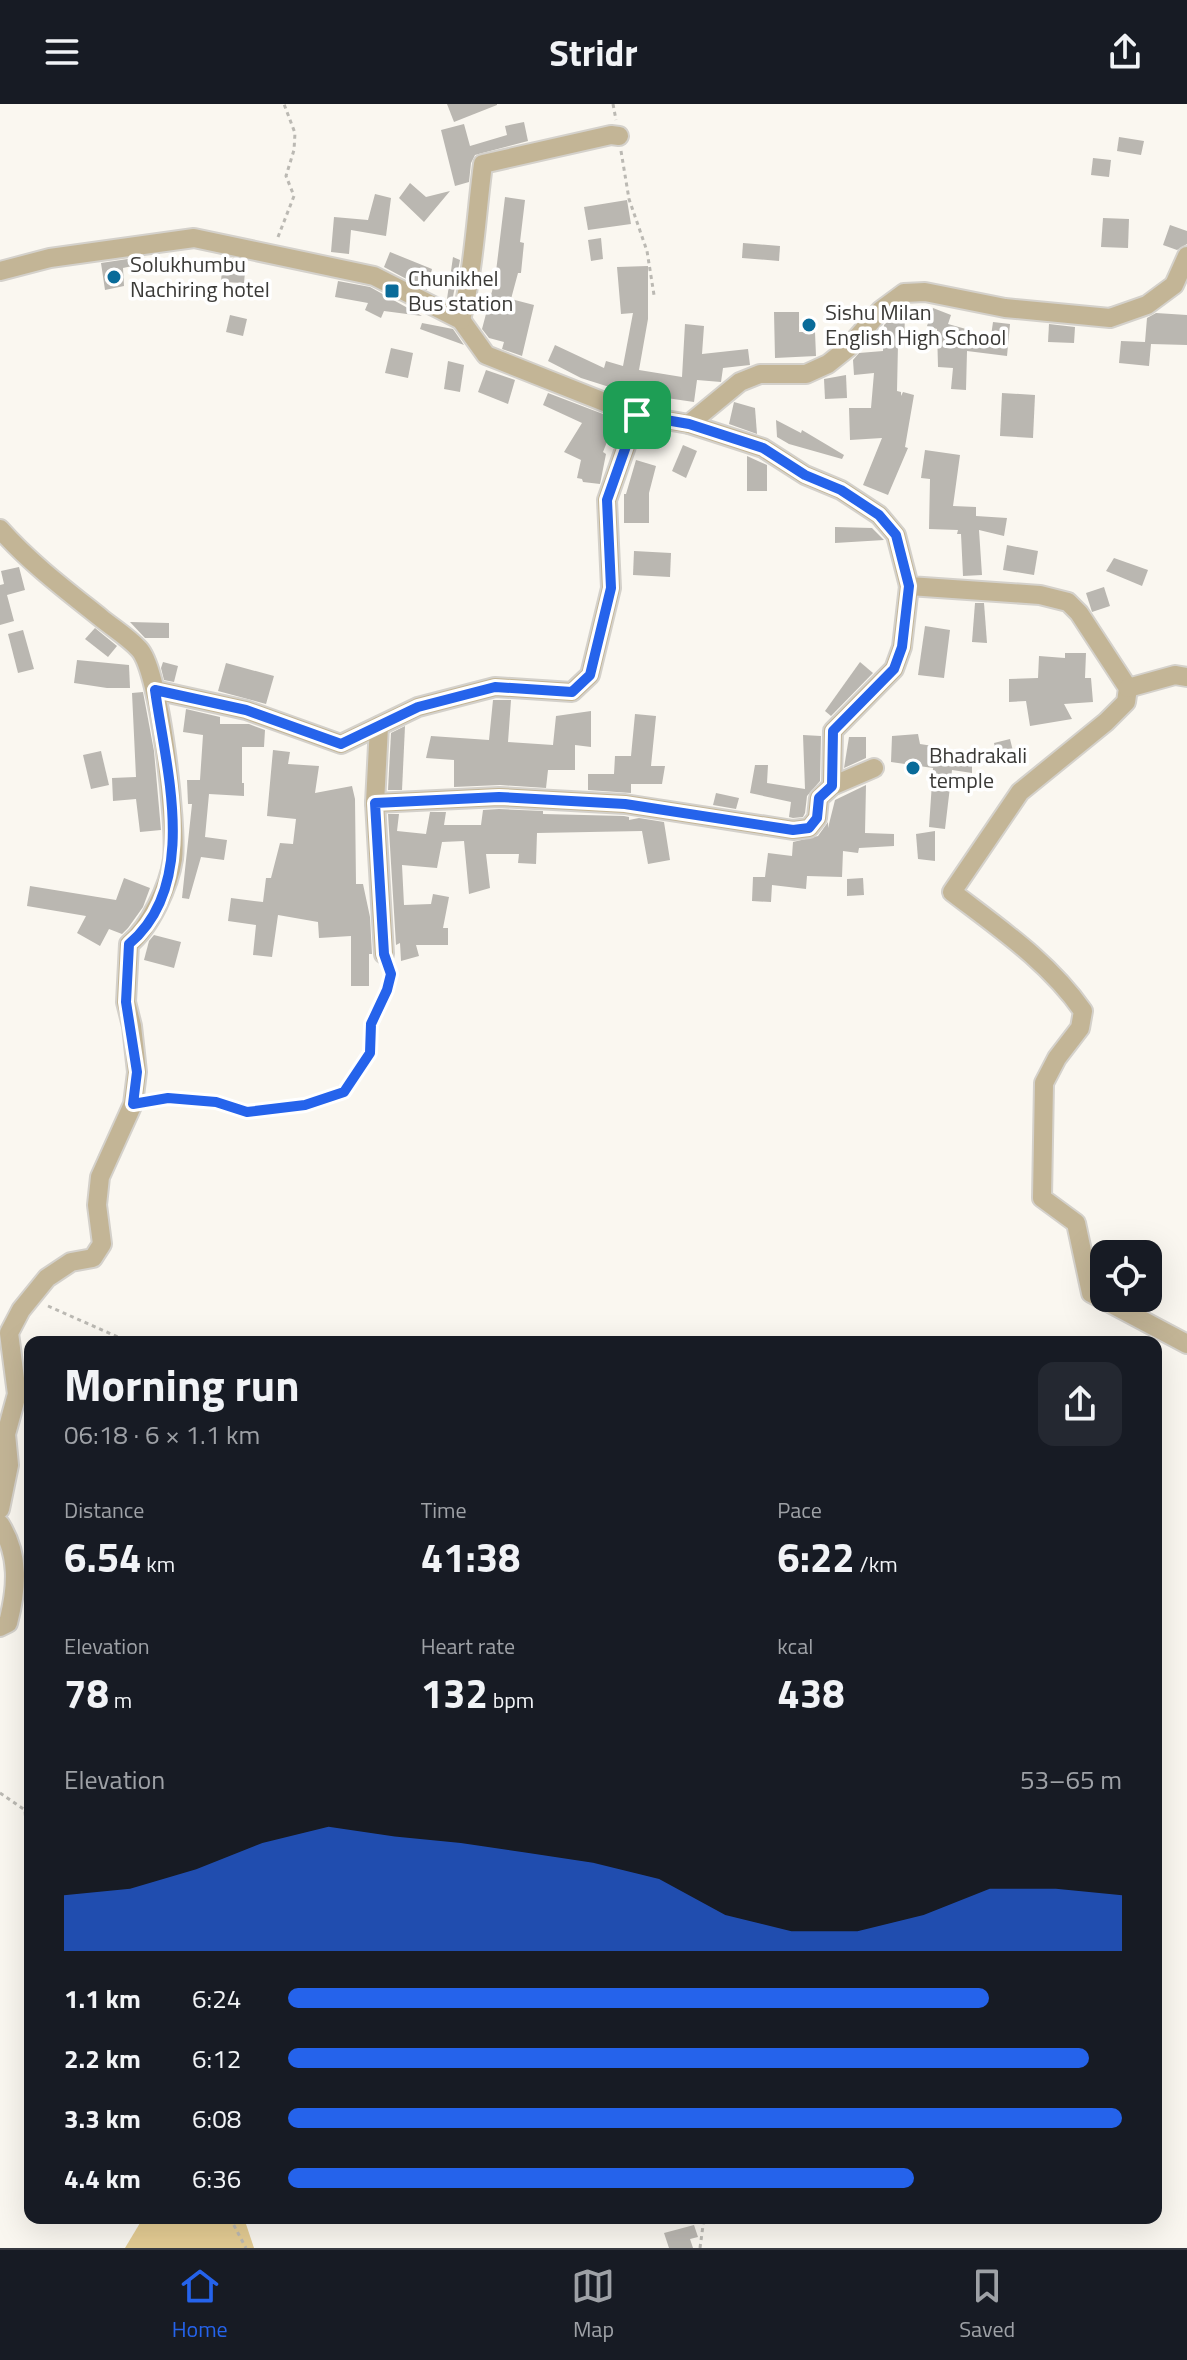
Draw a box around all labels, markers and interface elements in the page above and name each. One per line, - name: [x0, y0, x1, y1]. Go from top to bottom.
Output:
- text: Stridr: [549, 25, 638, 80]
- icon: menu: [40, 30, 84, 74]
- icon: share: [1103, 30, 1147, 74]
- place label: Solukhumbu Nachiring hotel: [130, 247, 270, 306]
- place label: Chunikhel Bus station: [408, 261, 513, 320]
- marker: Solukhumbu Nachiring hotel: [105, 268, 123, 286]
- marker: Chunikhel Bus station: [383, 282, 401, 300]
- place label: Sishu Milan English High School: [825, 295, 1006, 354]
- marker: Sishu Milan English High School: [800, 316, 818, 334]
- pin: [603, 381, 671, 449]
- icon: arrive: [615, 393, 659, 437]
- place label: Bhadrakali temple: [929, 738, 1027, 797]
- marker: Bhadrakali temple: [904, 759, 922, 777]
- map controls: [1090, 1240, 1162, 1312]
- button: locate: [1090, 1240, 1162, 1312]
- text: Morning run: [64, 1351, 300, 1418]
- button: share: [1038, 1362, 1122, 1446]
- text: 06:18 · 6 × 1.1 km: [64, 1415, 260, 1454]
- text: Distance: [64, 1493, 144, 1527]
- text: Time: [421, 1493, 467, 1527]
- text: Pace: [777, 1493, 822, 1527]
- text: 6.54: [64, 1527, 141, 1588]
- text: 41:38: [421, 1527, 521, 1588]
- text: 6:22: [777, 1527, 855, 1588]
- text: km: [141, 1547, 175, 1581]
- text: /km: [855, 1547, 898, 1581]
- text: Elevation: [64, 1629, 150, 1663]
- text: Heart rate: [421, 1629, 515, 1663]
- text: kcal: [777, 1629, 813, 1663]
- text: 78: [64, 1663, 109, 1724]
- text: 132: [421, 1663, 488, 1724]
- text: 438: [777, 1663, 845, 1724]
- text: m: [109, 1683, 132, 1717]
- text: bpm: [488, 1683, 534, 1717]
- text: Elevation: [64, 1760, 165, 1799]
- text: 53–65 m: [1020, 1760, 1122, 1799]
- text: 1.1 km: [64, 1979, 141, 2018]
- text: 6:24: [192, 1979, 241, 2018]
- text: 2.2 km: [64, 2039, 141, 2078]
- text: 6:12: [192, 2039, 241, 2078]
- text: 3.3 km: [64, 2099, 141, 2138]
- text: 6:08: [192, 2099, 241, 2138]
- text: 4.4 km: [64, 2159, 141, 2198]
- text: 6:36: [192, 2159, 241, 2198]
- tab: Home: [172, 2264, 228, 2346]
- tab: Map: [571, 2264, 615, 2346]
- tab: Saved: [959, 2264, 1015, 2346]

